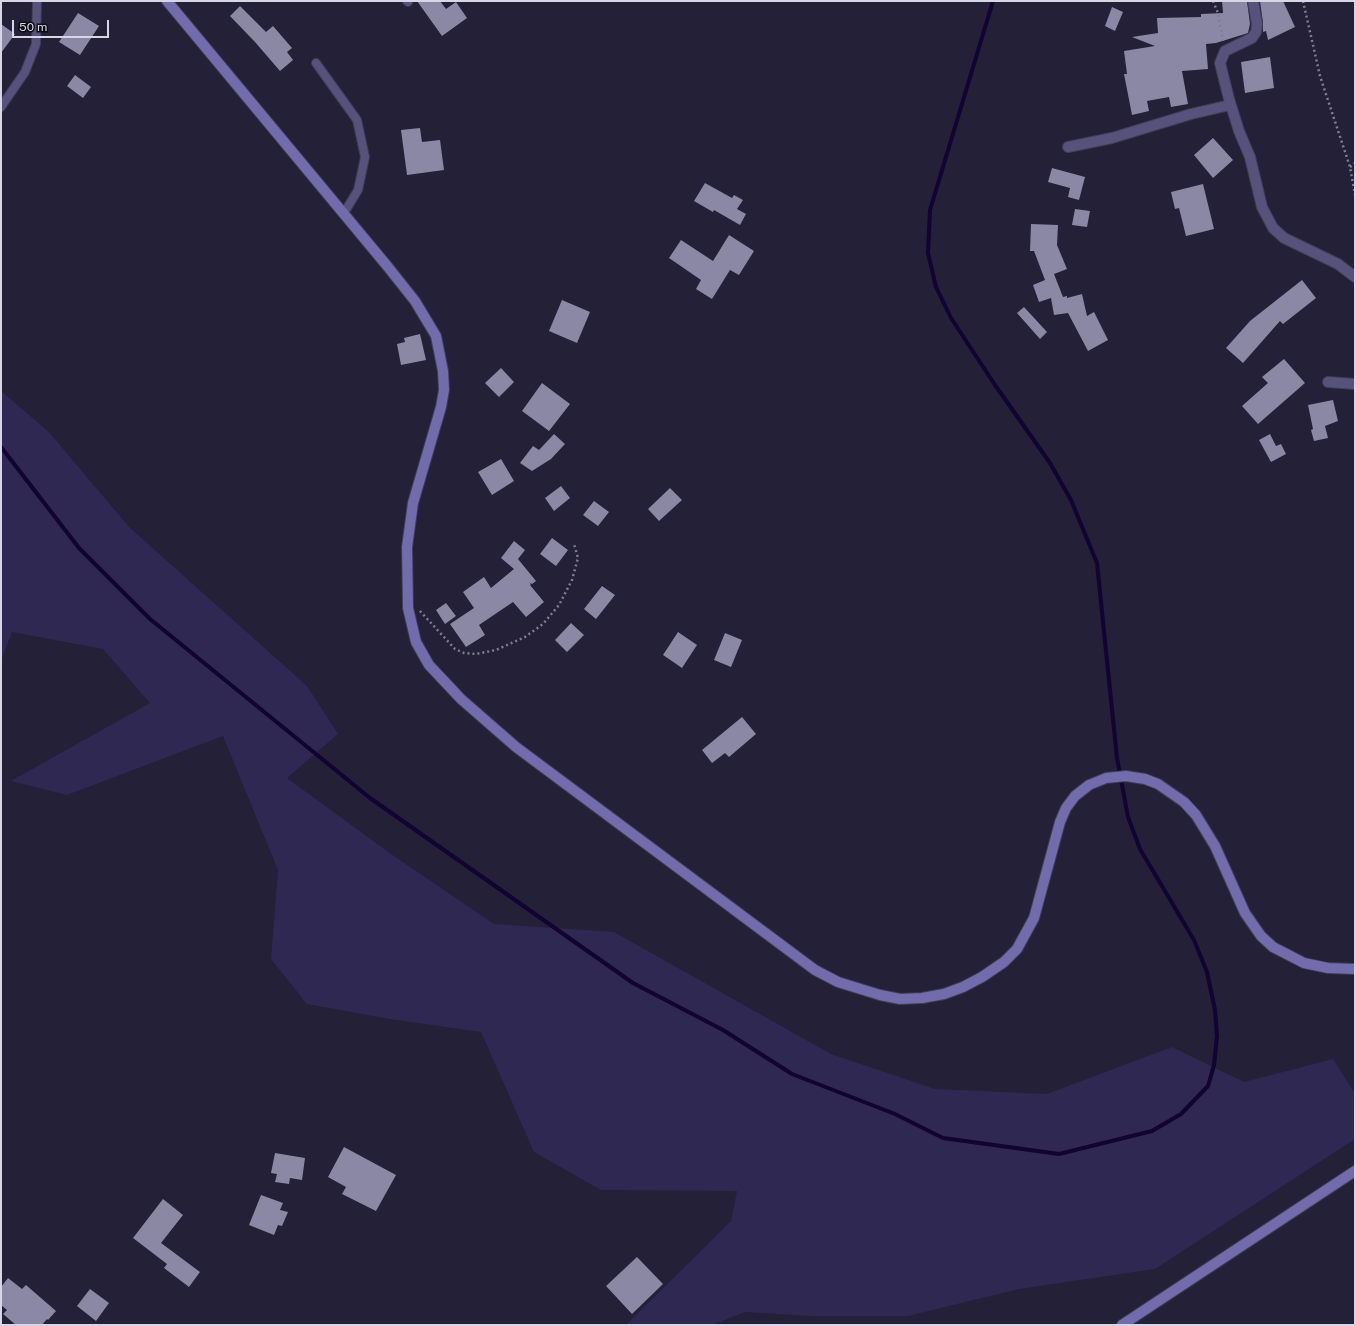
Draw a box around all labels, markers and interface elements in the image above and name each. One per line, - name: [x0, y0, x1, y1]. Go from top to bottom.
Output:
- scale bar: [14, 12, 111, 38]
- text: 50 m: [19, 20, 47, 34]

